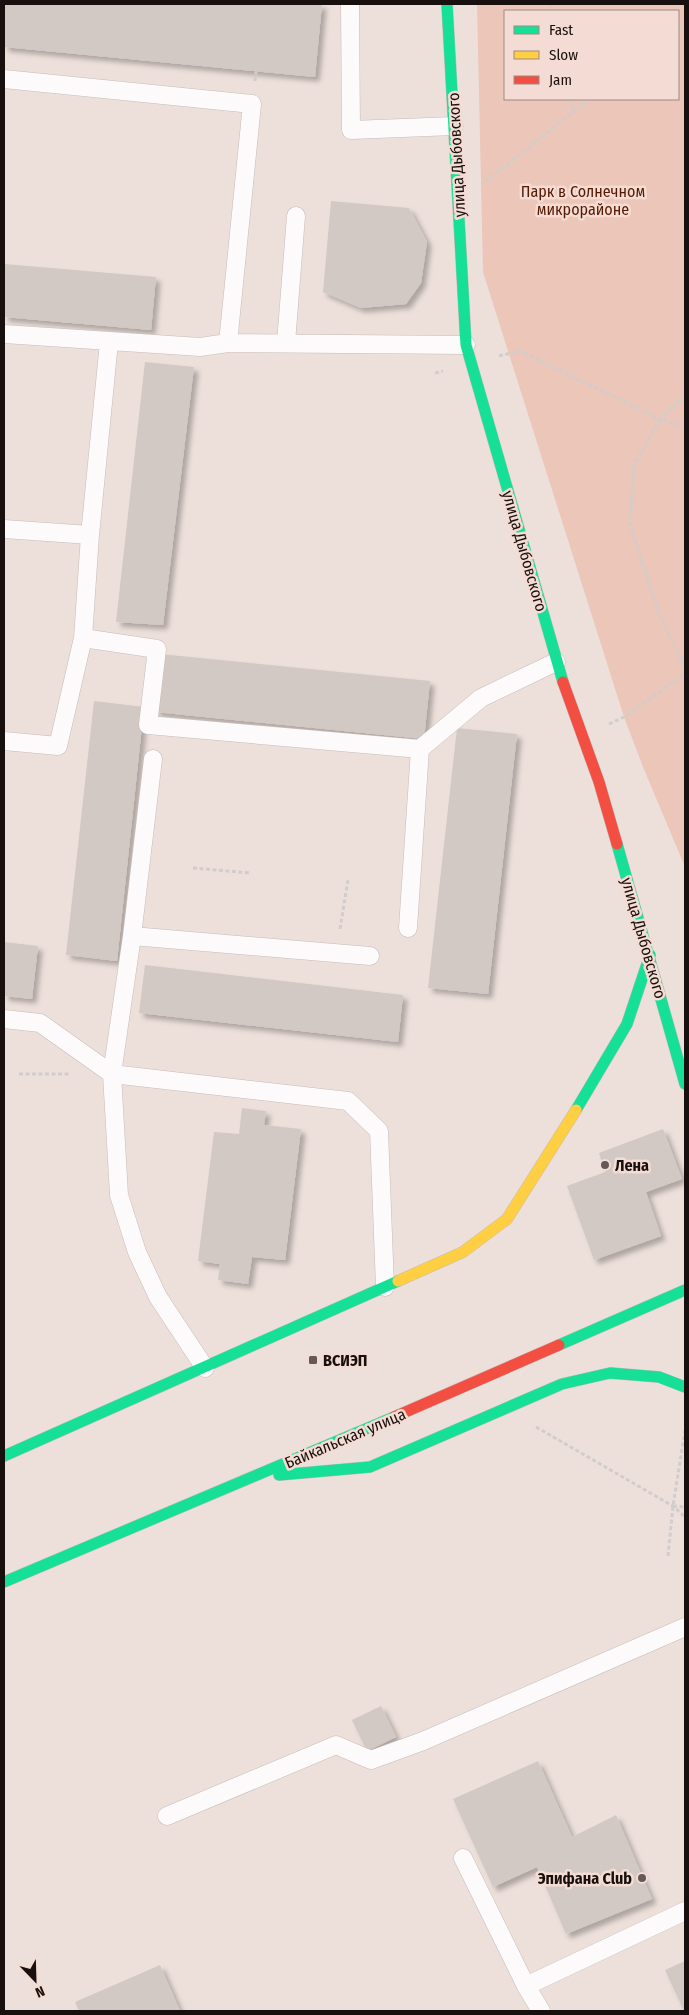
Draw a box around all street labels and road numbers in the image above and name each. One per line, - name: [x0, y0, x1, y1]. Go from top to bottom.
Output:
- street label: улица Дыбовского: [444, 92, 469, 218]
- street label: улица Дыбовского: [498, 488, 551, 614]
- street label: улица Дыбовского: [617, 875, 670, 1001]
- street label: Байкальская улица: [282, 1404, 409, 1472]

